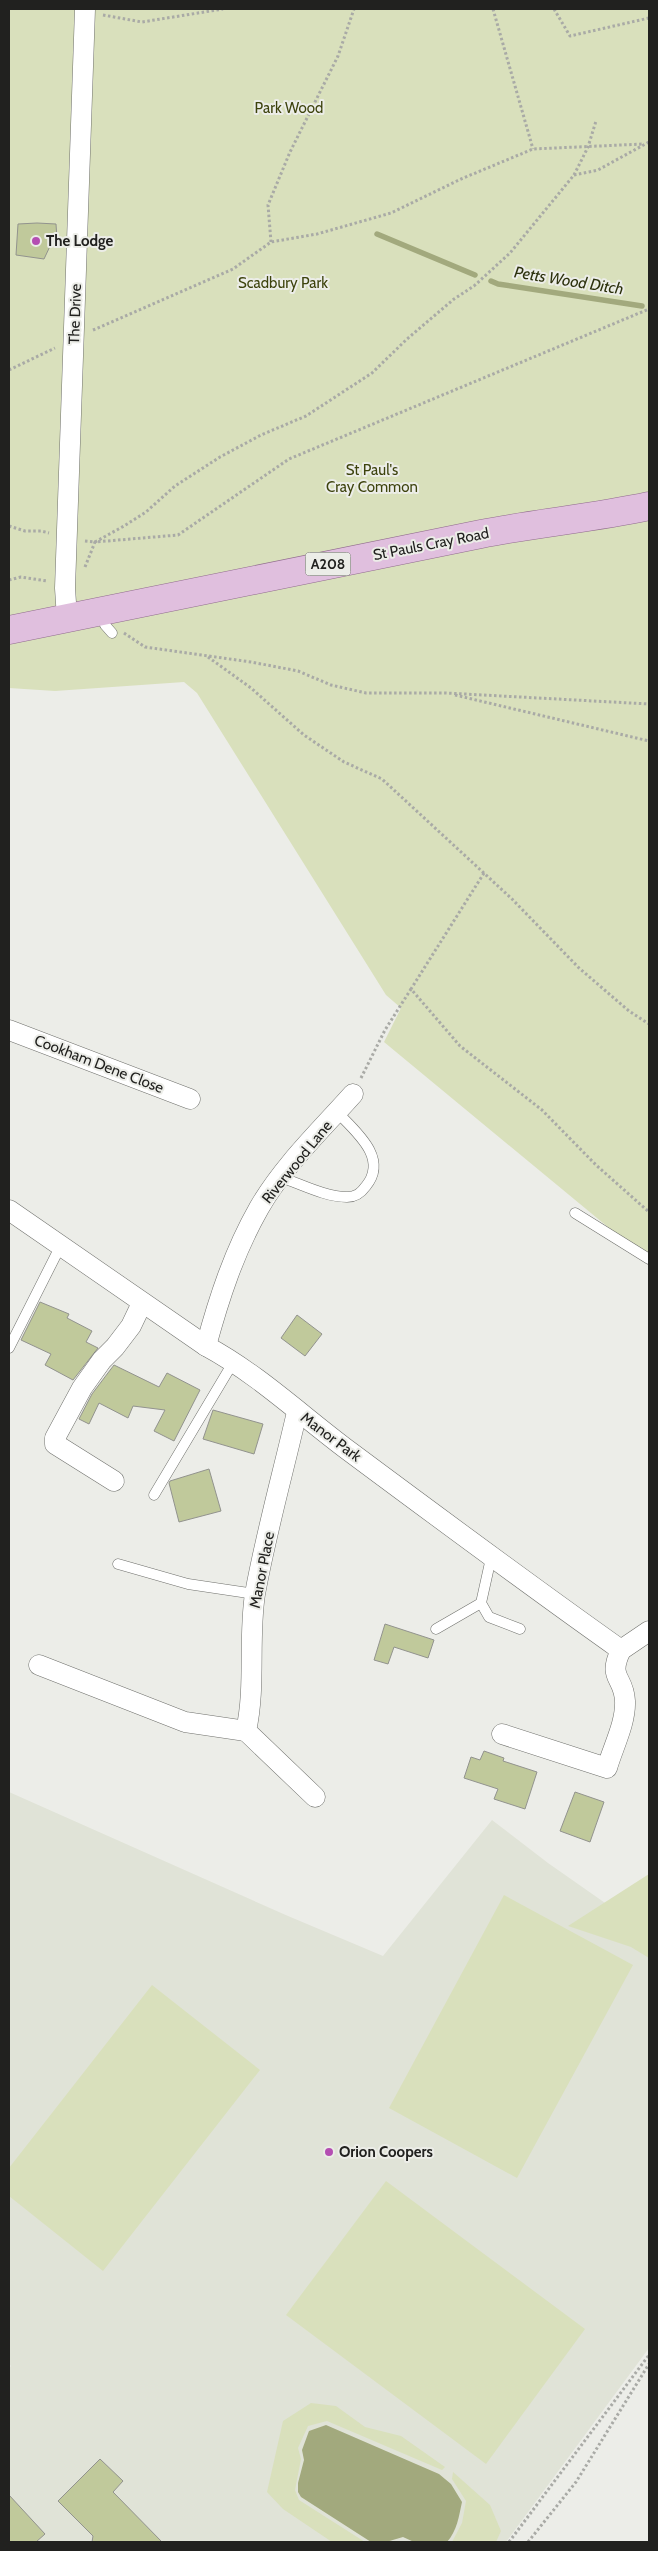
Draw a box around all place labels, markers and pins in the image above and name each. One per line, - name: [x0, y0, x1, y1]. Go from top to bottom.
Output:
- place label: The Lodge: [46, 232, 114, 250]
- marker: The Lodge: [30, 235, 42, 247]
- place label: Orion Coopers: [339, 2143, 433, 2161]
- marker: Orion Coopers: [323, 2146, 335, 2158]

